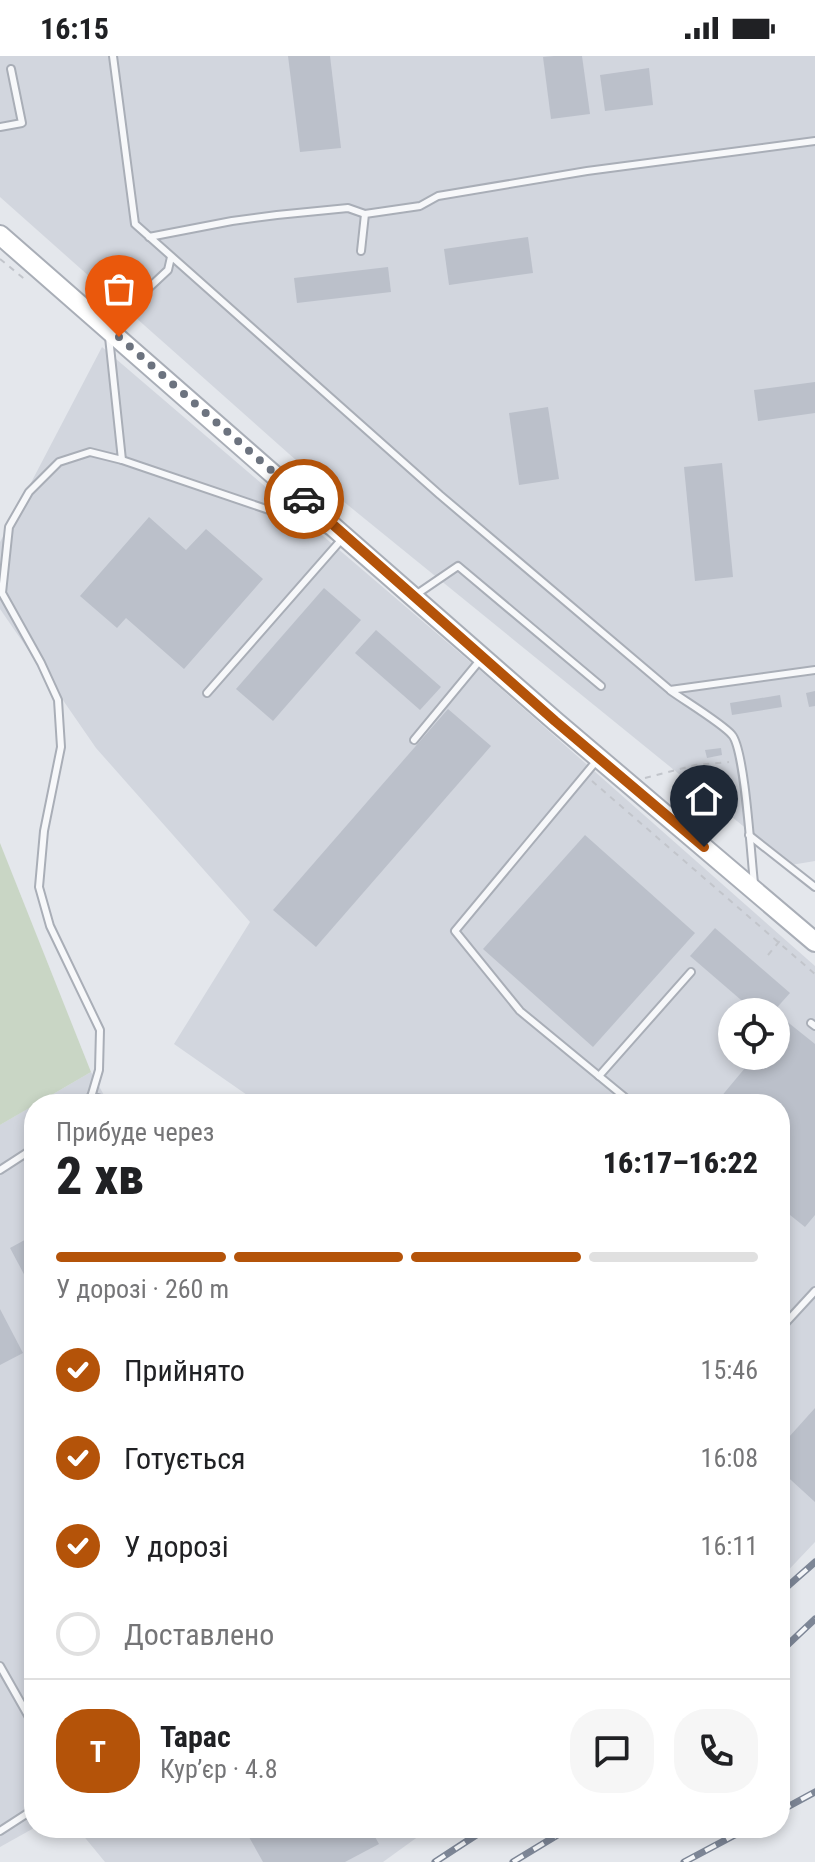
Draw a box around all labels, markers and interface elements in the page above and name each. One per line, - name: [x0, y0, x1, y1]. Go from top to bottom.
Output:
- text: 16:15: [40, 11, 109, 46]
- pin: [85, 255, 153, 337]
- icon: bag: [97, 267, 141, 311]
- courier: [264, 459, 344, 539]
- icon: car: [282, 477, 326, 521]
- pin: [670, 765, 738, 847]
- icon: home: [682, 777, 726, 821]
- map controls: [718, 998, 790, 1070]
- button: locate: [718, 998, 790, 1070]
- text: Прибуде через: [56, 1117, 214, 1147]
- text: 16:17–16:22: [603, 1145, 758, 1180]
- text: 2 хв: [56, 1146, 144, 1207]
- text: У дорозі · 260 m: [56, 1274, 229, 1304]
- icon: check: [56, 1348, 100, 1392]
- text: Прийнято: [124, 1353, 245, 1388]
- text: 15:46: [701, 1355, 758, 1385]
- icon: check: [56, 1436, 100, 1480]
- text: Готується: [124, 1441, 245, 1476]
- text: 16:08: [701, 1443, 758, 1473]
- icon: check: [56, 1524, 100, 1568]
- text: У дорозі: [124, 1529, 229, 1564]
- text: 16:11: [701, 1531, 758, 1561]
- text: Доставлено: [124, 1617, 274, 1652]
- button: chat: [570, 1709, 654, 1793]
- button: phone: [674, 1709, 758, 1793]
- text: Тарас: [160, 1719, 231, 1754]
- text: Т: [90, 1734, 106, 1769]
- text: Кур’єр · 4.8: [160, 1754, 278, 1784]

